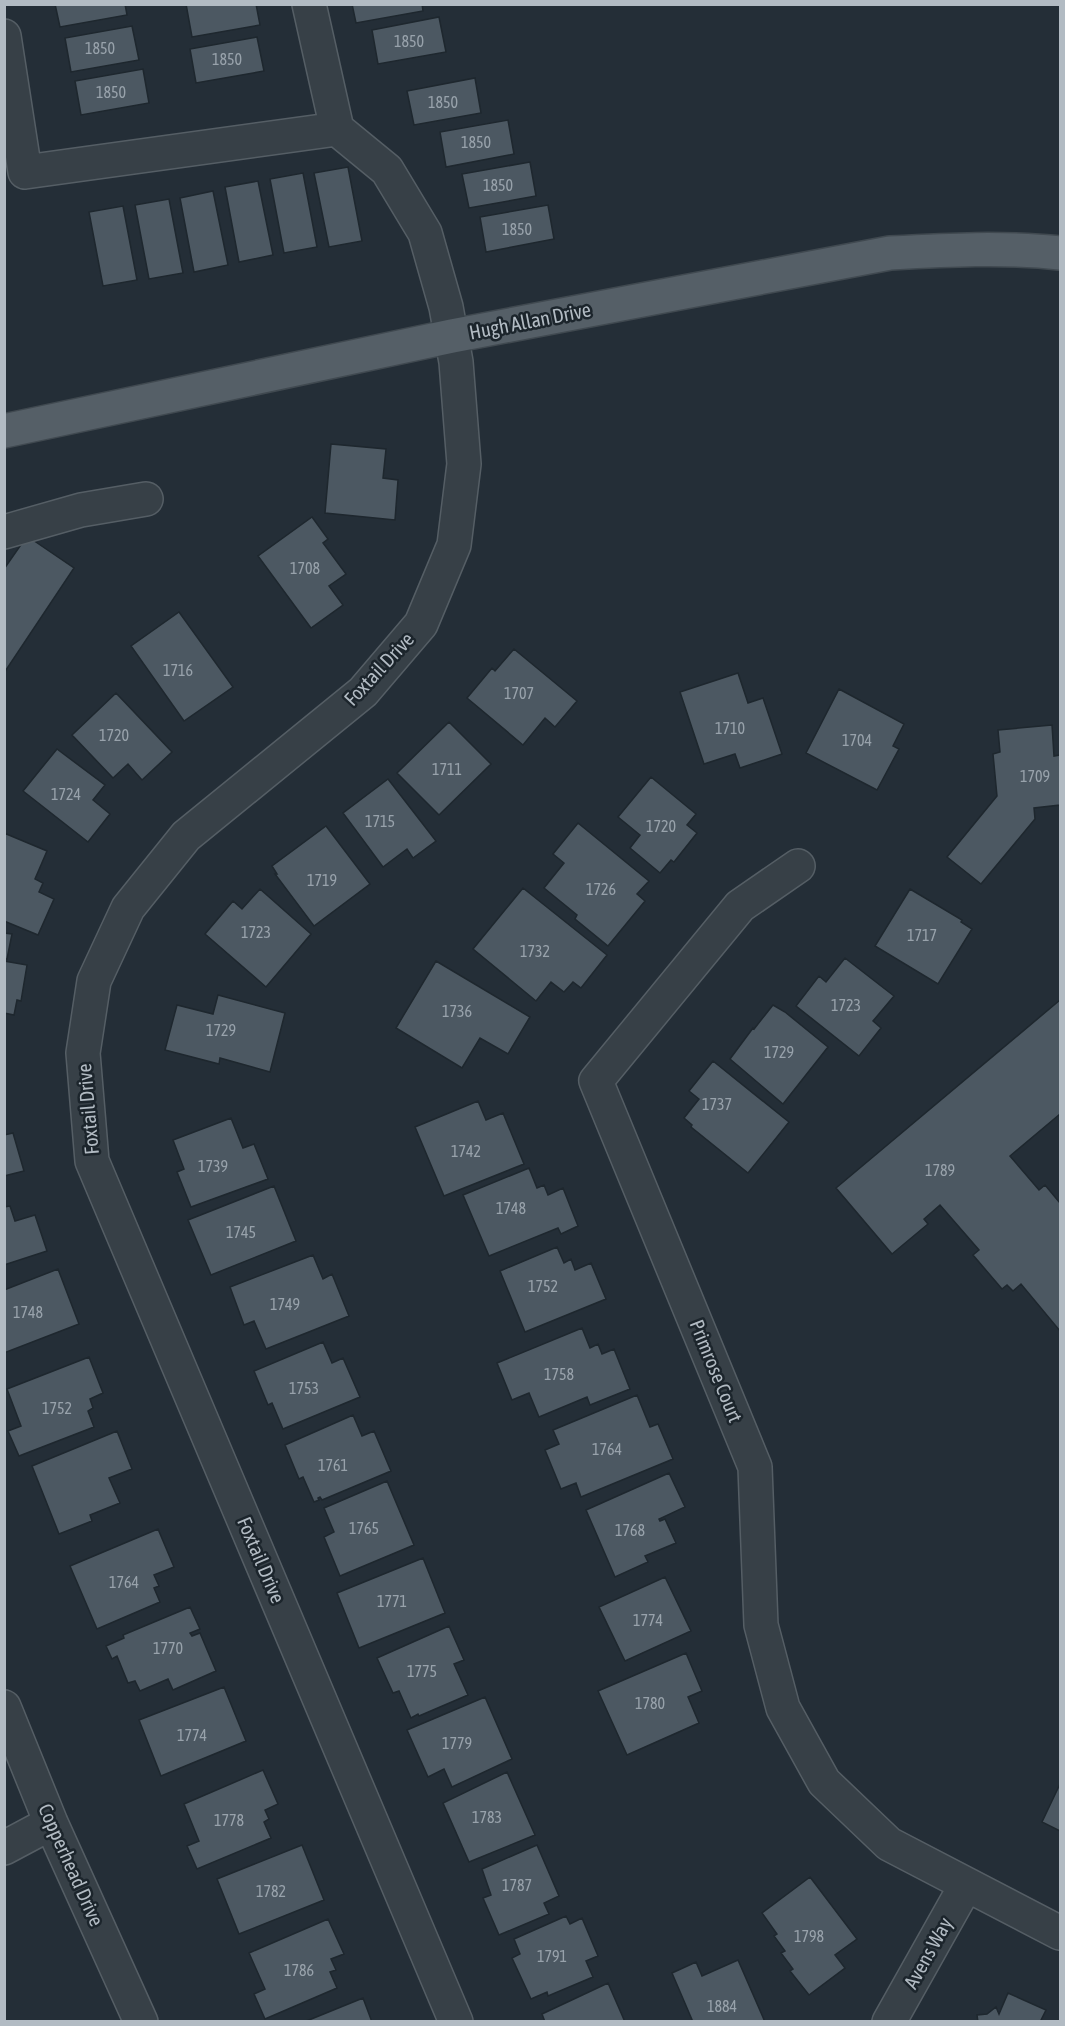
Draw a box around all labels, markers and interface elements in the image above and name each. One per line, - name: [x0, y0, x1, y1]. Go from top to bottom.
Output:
- house number: 1850: [394, 32, 424, 50]
- house number: 1850: [85, 39, 115, 57]
- house number: 1850: [212, 50, 242, 68]
- house number: 1850: [96, 83, 126, 101]
- house number: 1850: [428, 93, 458, 111]
- house number: 1850: [461, 133, 491, 151]
- house number: 1850: [483, 176, 513, 194]
- house number: 1850: [502, 220, 532, 238]
- street label: Hugh Allan Drive: [467, 297, 593, 344]
- house number: 1708: [290, 559, 320, 577]
- street label: Foxtail Drive: [339, 627, 418, 710]
- house number: 1716: [163, 661, 193, 679]
- house number: 1707: [504, 684, 534, 702]
- house number: 1710: [715, 719, 745, 737]
- house number: 1720: [99, 726, 129, 744]
- house number: 1704: [842, 731, 872, 749]
- house number: 1711: [432, 760, 462, 778]
- house number: 1709: [1020, 767, 1050, 785]
- house number: 1724: [51, 785, 81, 803]
- house number: 1715: [365, 812, 395, 830]
- house number: 1720: [646, 817, 676, 835]
- house number: 1719: [307, 871, 337, 889]
- house number: 1726: [586, 880, 616, 898]
- house number: 1723: [241, 923, 271, 941]
- house number: 1717: [907, 926, 937, 944]
- house number: 1732: [520, 942, 550, 960]
- house number: 1723: [831, 996, 861, 1014]
- house number: 1736: [442, 1002, 472, 1020]
- house number: 1729: [206, 1021, 236, 1039]
- house number: 1729: [764, 1043, 794, 1061]
- street label: Foxtail Drive: [72, 1062, 103, 1156]
- house number: 1737: [702, 1095, 732, 1113]
- house number: 1742: [451, 1142, 481, 1160]
- house number: 1739: [198, 1157, 228, 1175]
- house number: 1789: [925, 1161, 955, 1179]
- house number: 1748: [496, 1199, 526, 1217]
- house number: 1745: [226, 1223, 256, 1241]
- house number: 1752: [528, 1277, 558, 1295]
- house number: 1749: [270, 1295, 300, 1313]
- house number: 1748: [13, 1303, 43, 1321]
- street label: Primrose Court: [685, 1316, 748, 1426]
- house number: 1758: [544, 1365, 574, 1383]
- house number: 1753: [289, 1379, 319, 1397]
- house number: 1752: [42, 1399, 72, 1417]
- house number: 1764: [592, 1440, 622, 1458]
- house number: 1761: [318, 1456, 348, 1474]
- street label: Foxtail Drive: [233, 1513, 290, 1606]
- house number: 1765: [349, 1519, 379, 1537]
- house number: 1768: [615, 1521, 645, 1539]
- house number: 1764: [109, 1573, 139, 1591]
- house number: 1771: [377, 1592, 407, 1610]
- house number: 1774: [633, 1611, 663, 1629]
- house number: 1770: [153, 1639, 183, 1657]
- house number: 1775: [407, 1662, 437, 1680]
- house number: 1780: [635, 1694, 665, 1712]
- house number: 1774: [177, 1726, 207, 1744]
- house number: 1779: [442, 1734, 472, 1752]
- street label: Copperhead Drive: [34, 1800, 109, 1930]
- house number: 1783: [472, 1808, 502, 1826]
- house number: 1778: [214, 1811, 244, 1829]
- house number: 1787: [502, 1876, 532, 1894]
- house number: 1782: [256, 1882, 286, 1900]
- street label: Avens Way: [899, 1913, 956, 1992]
- house number: 1798: [794, 1927, 824, 1945]
- house number: 1791: [537, 1947, 567, 1965]
- house number: 1786: [284, 1961, 314, 1979]
- house number: 1884: [707, 1997, 737, 2015]

